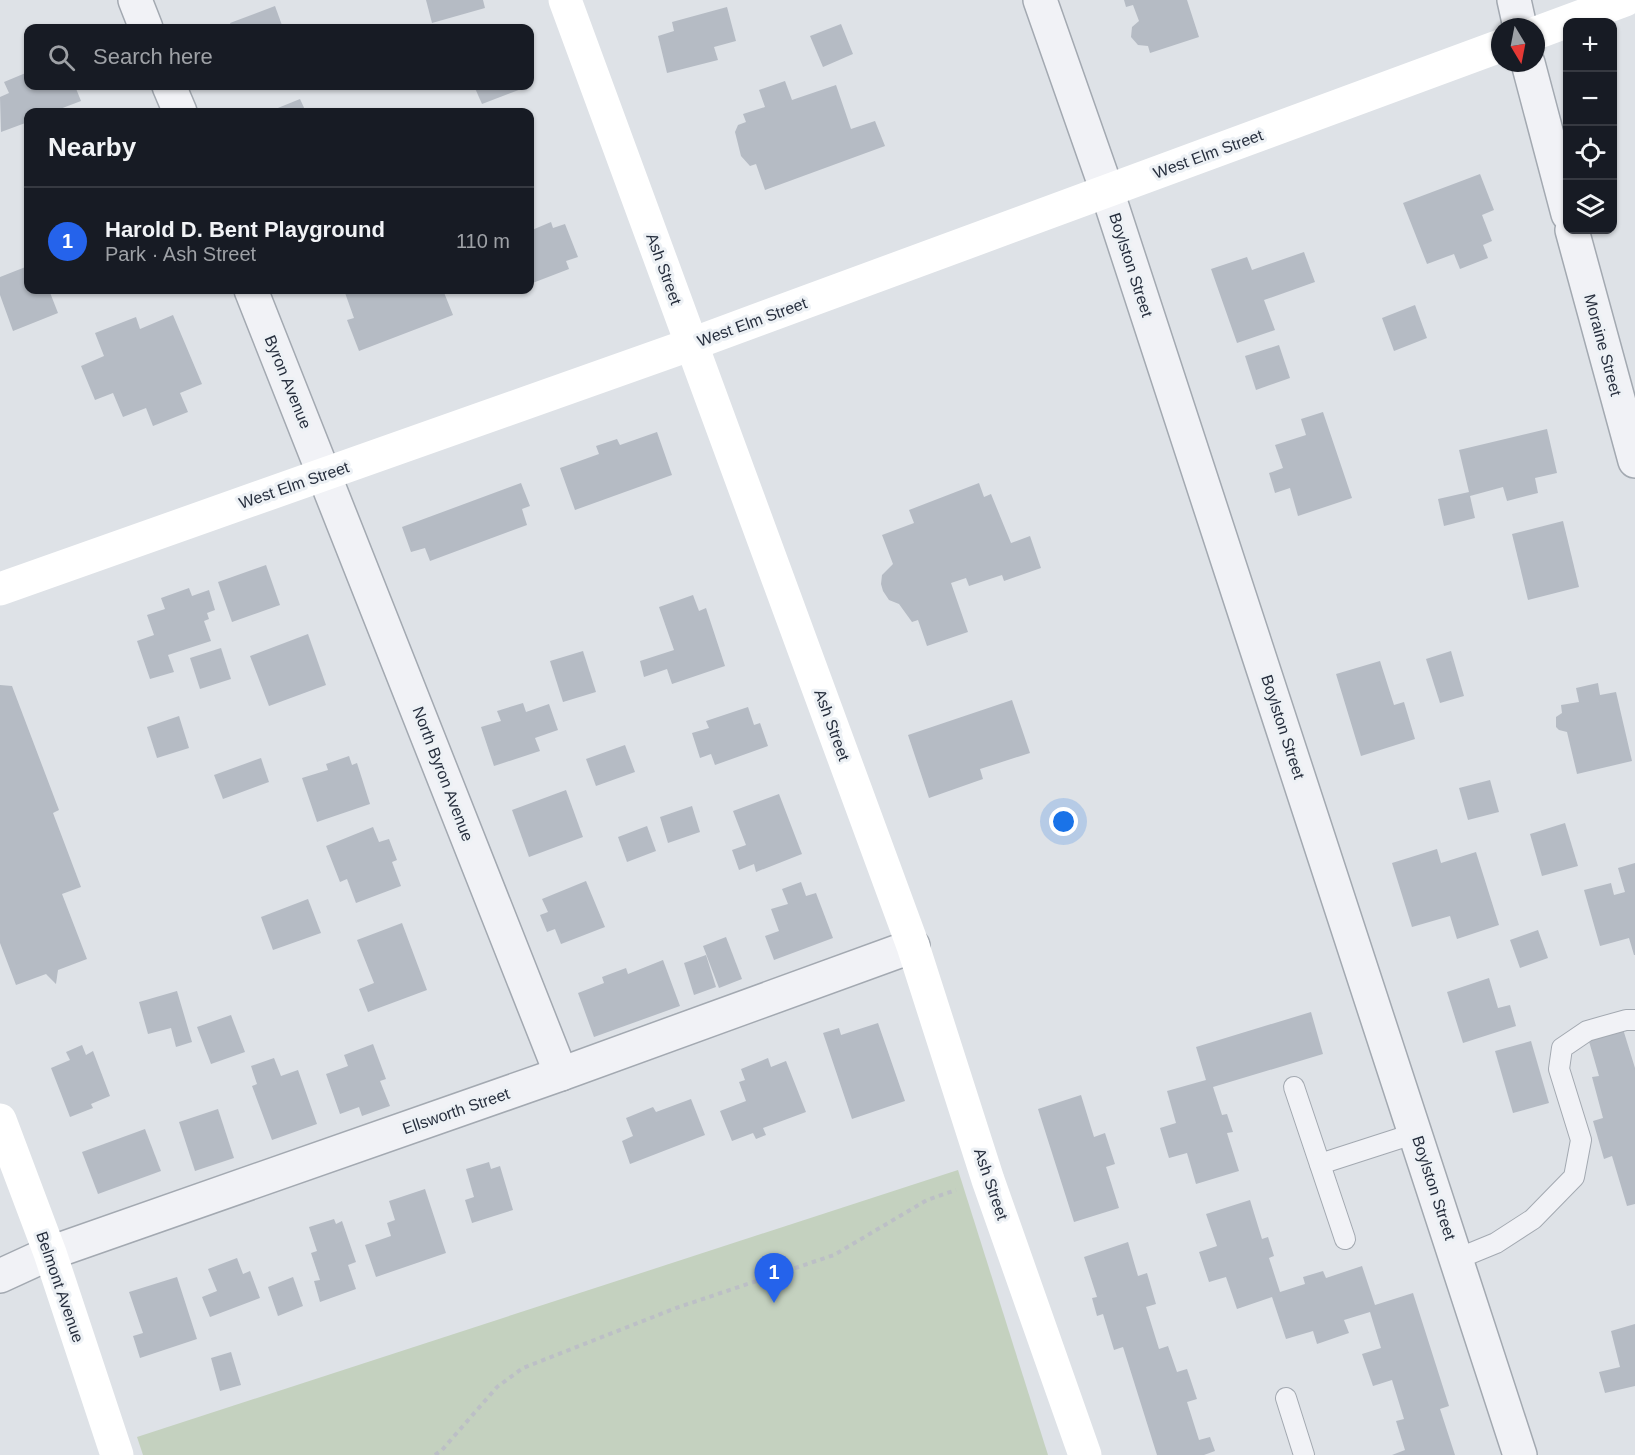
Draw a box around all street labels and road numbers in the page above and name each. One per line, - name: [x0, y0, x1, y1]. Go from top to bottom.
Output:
- street label: West Elm Street: [1151, 126, 1266, 182]
- street label: Boylston Street: [1106, 211, 1156, 320]
- street label: Ash Street: [643, 231, 685, 308]
- street label: Moraine Street: [1581, 292, 1625, 398]
- street label: West Elm Street: [695, 294, 810, 350]
- street label: Byron Avenue: [262, 333, 315, 431]
- street label: West Elm Street: [237, 458, 352, 512]
- street label: Boylston Street: [1258, 673, 1308, 782]
- street label: Ash Street: [811, 687, 853, 764]
- street label: North Byron Avenue: [409, 704, 477, 844]
- street label: Ellsworth Street: [400, 1085, 512, 1137]
- street label: Boylston Street: [1409, 1134, 1459, 1243]
- street label: Ash Street: [971, 1146, 1011, 1223]
- street label: Belmont Avenue: [33, 1229, 87, 1345]

